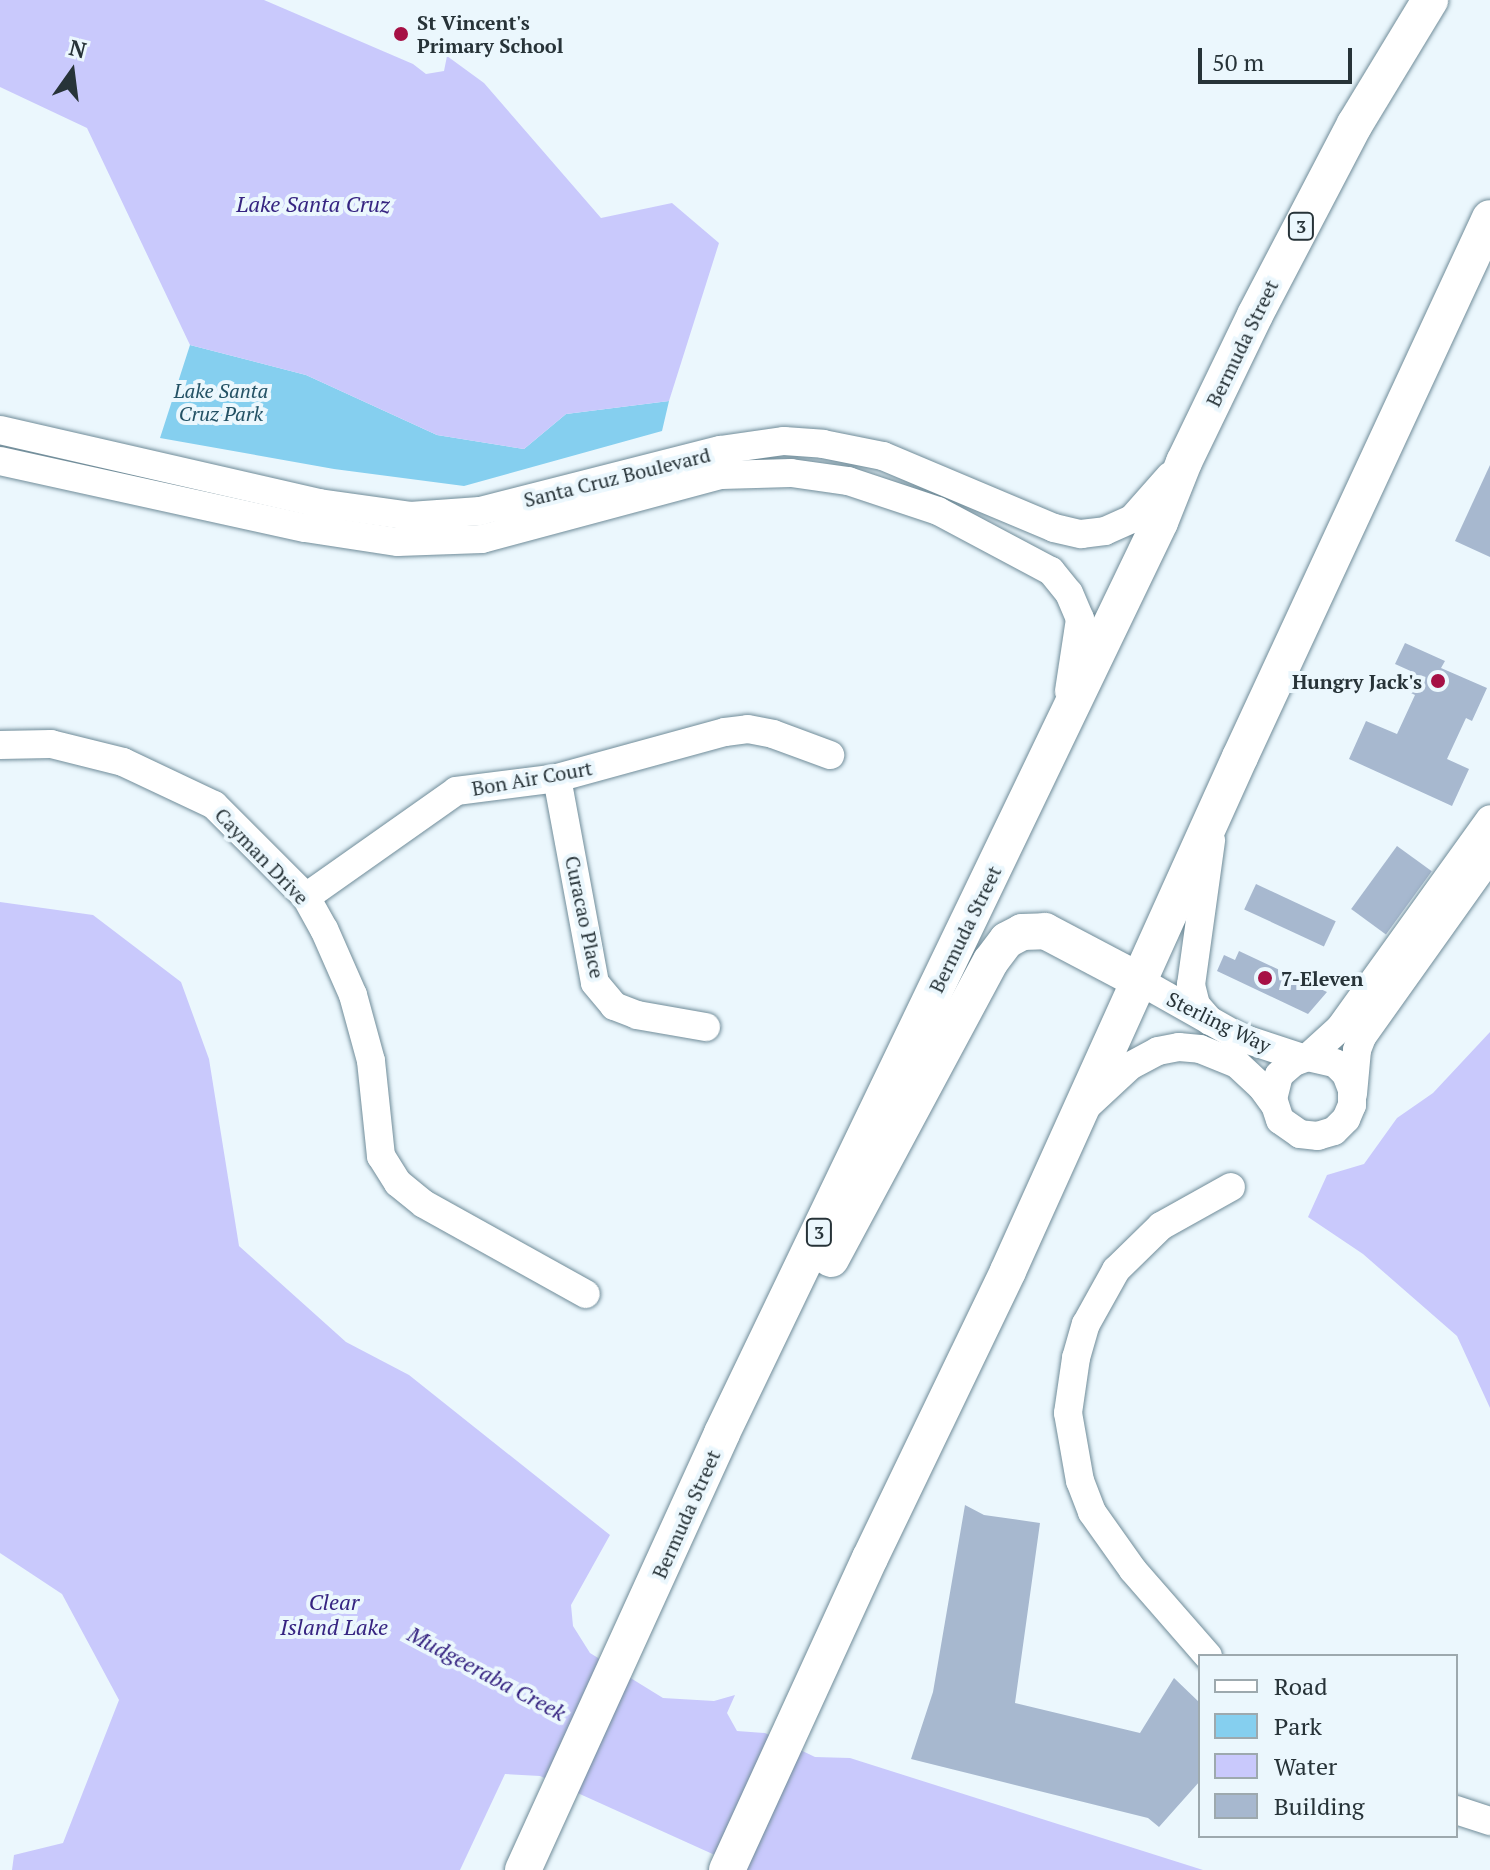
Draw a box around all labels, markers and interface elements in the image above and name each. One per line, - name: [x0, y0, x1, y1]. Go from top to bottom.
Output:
- place label: St Vincent's Primary School: [417, 10, 563, 57]
- marker: St Vincent's Primary School: [392, 25, 410, 43]
- north arrow: [32, 32, 112, 112]
- text: N: [66, 32, 90, 64]
- scale bar: [1202, 32, 1356, 82]
- text: 50 m: [1212, 46, 1264, 78]
- water label: Lake Santa Cruz: [236, 191, 390, 217]
- road number: 3: [1287, 212, 1315, 240]
- street label: Bermuda Street: [1201, 276, 1283, 410]
- park label: Lake Santa Cruz Park: [174, 378, 268, 425]
- street label: Santa Cruz Boulevard: [521, 442, 713, 512]
- place label: Hungry Jack's: [1292, 669, 1422, 693]
- marker: Hungry Jack's: [1429, 672, 1447, 690]
- street label: Bon Air Court: [470, 756, 594, 800]
- street label: Cayman Drive: [210, 803, 314, 909]
- street label: Curacao Place: [560, 854, 610, 980]
- street label: Bermuda Street: [924, 862, 1006, 996]
- place label: 7-Eleven: [1281, 966, 1363, 990]
- marker: 7-Eleven: [1256, 969, 1274, 987]
- street label: Sterling Way: [1163, 986, 1275, 1058]
- road number: 3: [805, 1218, 833, 1246]
- street label: Bermuda Street: [647, 1446, 725, 1582]
- water label: Clear Island Lake: [280, 1588, 388, 1640]
- water label: Mudgeeraba Creek: [403, 1620, 571, 1726]
- legend: [1198, 1654, 1458, 1838]
- text: Road: [1274, 1670, 1328, 1702]
- text: Park: [1274, 1710, 1322, 1742]
- text: Water: [1274, 1750, 1337, 1782]
- text: Building: [1274, 1790, 1364, 1822]

